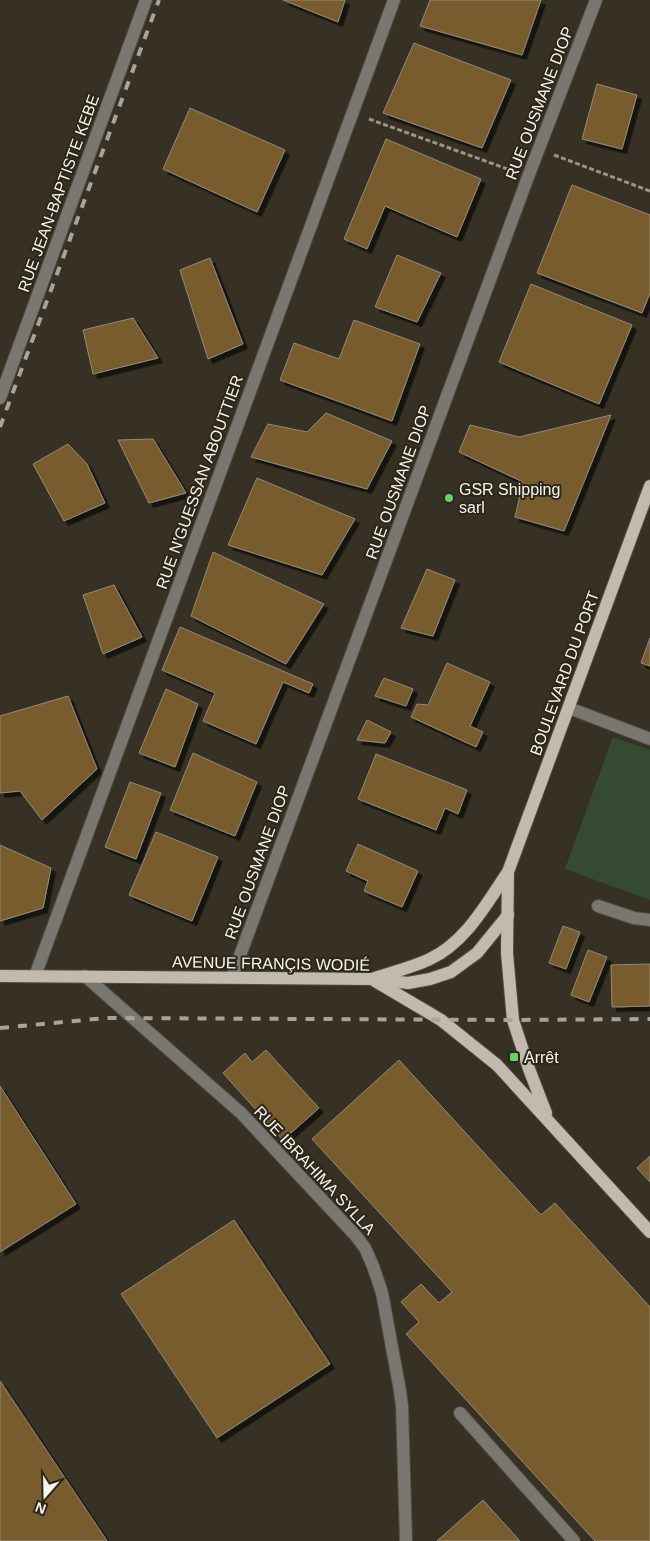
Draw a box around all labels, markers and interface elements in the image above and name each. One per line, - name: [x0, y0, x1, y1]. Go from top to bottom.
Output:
- street label: RUE OUSMANE DIOP: [502, 24, 577, 182]
- street label: RUE JEAN-BAPTISTE KEBE: [15, 92, 102, 294]
- street label: RUE N'GUESSAN ABOUTTIER: [153, 373, 246, 591]
- street label: RUE OUSMANE DIOP: [363, 403, 434, 562]
- place label: GSR Shipping sarl: [459, 481, 560, 516]
- marker: GSR Shipping sarl: [443, 492, 455, 504]
- street label: BOULEVARD DU PORT: [527, 588, 602, 758]
- street label: RUE OUSMANE DIOP: [222, 783, 293, 942]
- street label: AVENUE FRANÇIS WODIÉ: [172, 952, 370, 974]
- place label: Arrêt: [524, 1049, 559, 1066]
- marker: Arrêt: [508, 1051, 520, 1063]
- street label: RUE IBRAHIMA SYLLA: [251, 1103, 379, 1238]
- north arrow: [20, 1471, 70, 1521]
- text: N: [33, 1499, 48, 1517]

